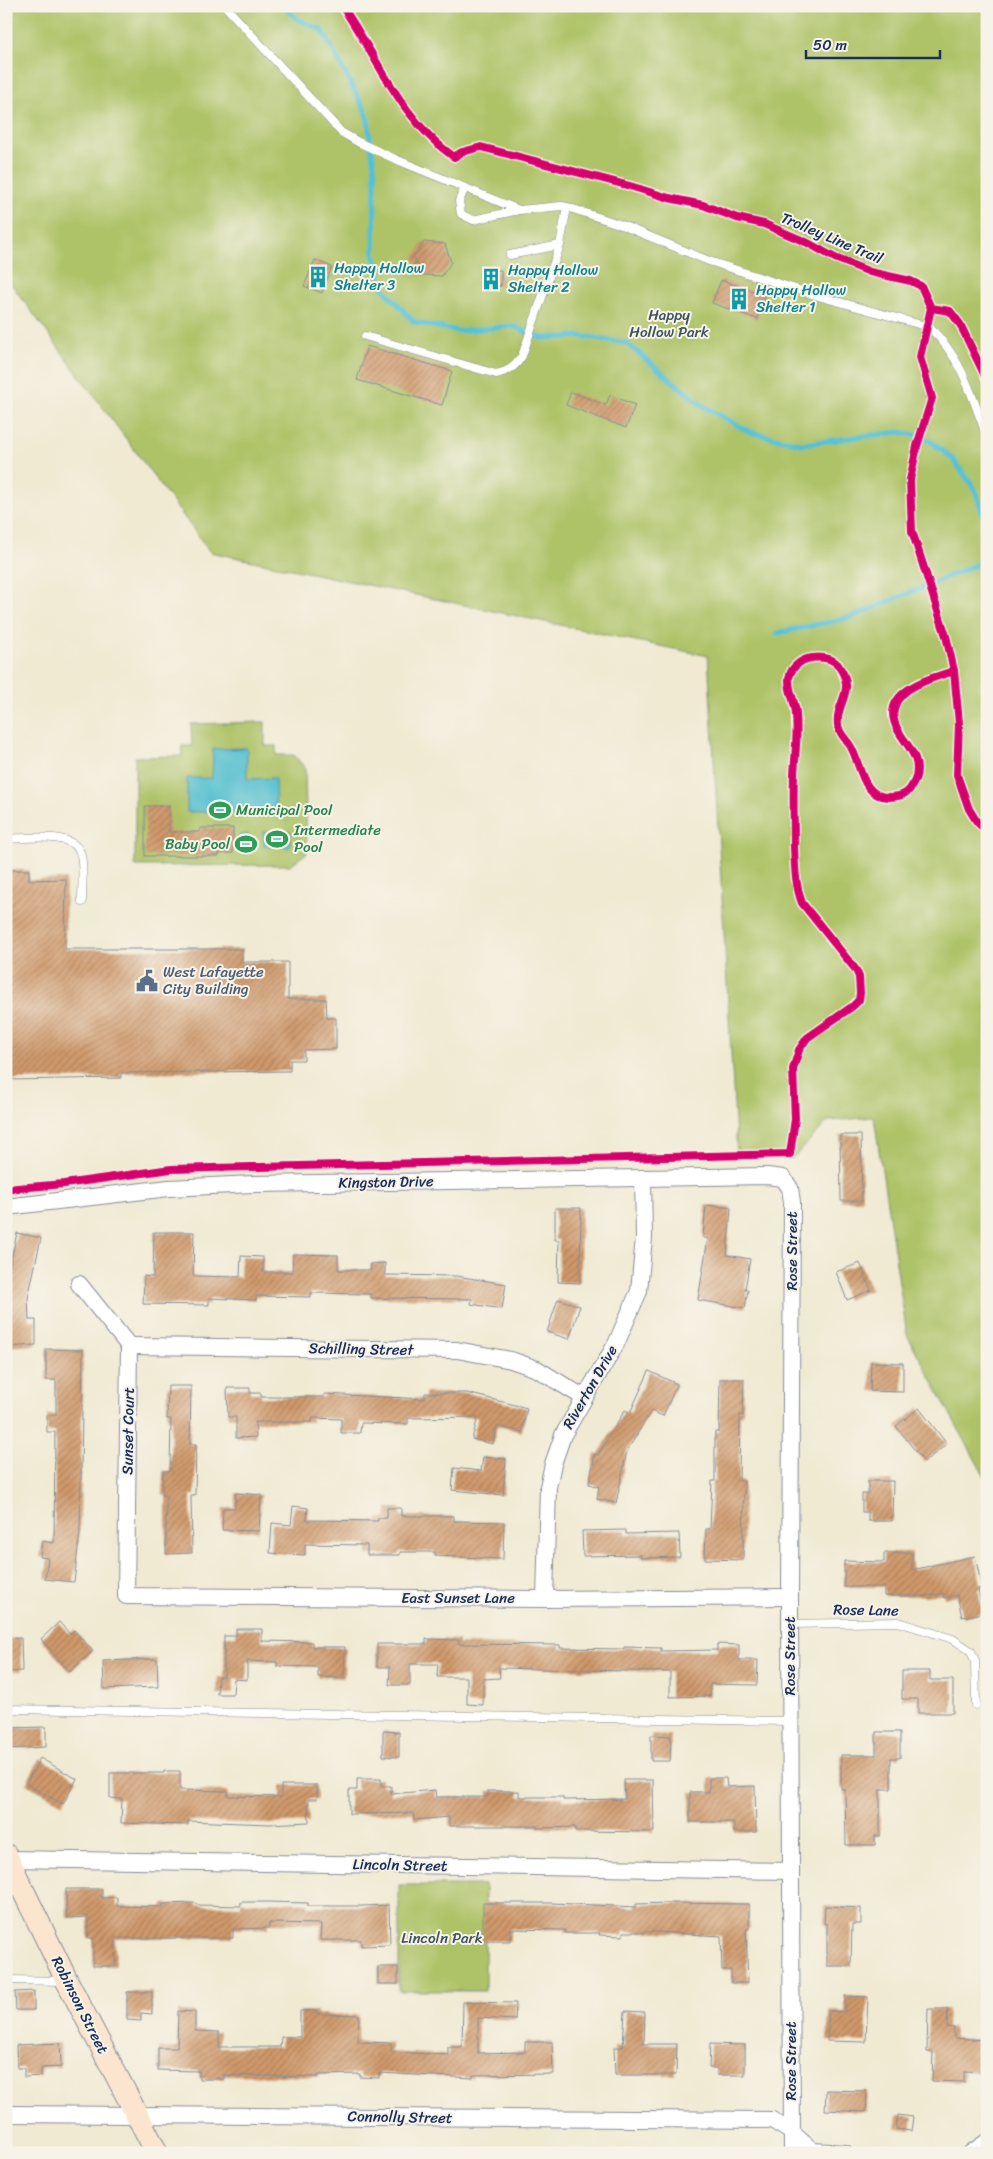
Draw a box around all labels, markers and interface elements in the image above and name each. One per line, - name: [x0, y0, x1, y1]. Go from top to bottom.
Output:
- scale bar: [806, 28, 939, 60]
- text: 50 m: [813, 32, 848, 58]
- street label: Trolley Line Trail: [777, 205, 888, 271]
- place label: Happy Hollow Shelter 3: [334, 255, 425, 298]
- place label: Happy Hollow Shelter 2: [508, 257, 599, 300]
- building icon: Happy Hollow Shelter 3: [305, 264, 331, 290]
- building icon: Happy Hollow Shelter 2: [478, 266, 504, 292]
- place label: Happy Hollow Shelter 1: [756, 277, 847, 320]
- building icon: Happy Hollow Shelter 1: [726, 286, 752, 312]
- park label: Happy Hollow Park: [629, 302, 709, 345]
- sports icon: Municipal Pool: [207, 797, 233, 823]
- place label: Municipal Pool: [236, 797, 333, 823]
- place label: Intermediate Pool: [293, 817, 381, 860]
- sports icon: Intermediate Pool: [264, 826, 290, 852]
- place label: Baby Pool: [165, 831, 231, 857]
- sports icon: Baby Pool: [233, 831, 259, 857]
- place label: West Lafayette City Building: [163, 959, 264, 1002]
- public building icon: West Lafayette City Building: [134, 968, 160, 994]
- street label: Kingston Drive: [338, 1168, 434, 1196]
- street label: Rose Street: [779, 1211, 805, 1290]
- street label: Schilling Street: [308, 1335, 415, 1363]
- street label: Riverton Drive: [555, 1340, 625, 1434]
- street label: Sunset Court: [114, 1387, 142, 1475]
- street label: East Sunset Lane: [401, 1585, 515, 1611]
- street label: Rose Lane: [833, 1596, 899, 1624]
- street label: Rose Street: [777, 1616, 803, 1695]
- street label: Lincoln Street: [352, 1851, 448, 1879]
- park label: Lincoln Park: [401, 1925, 483, 1951]
- street label: Robinson Street: [44, 1951, 116, 2059]
- street label: Rose Street: [778, 2021, 804, 2100]
- street label: Connolly Street: [347, 2103, 453, 2131]

